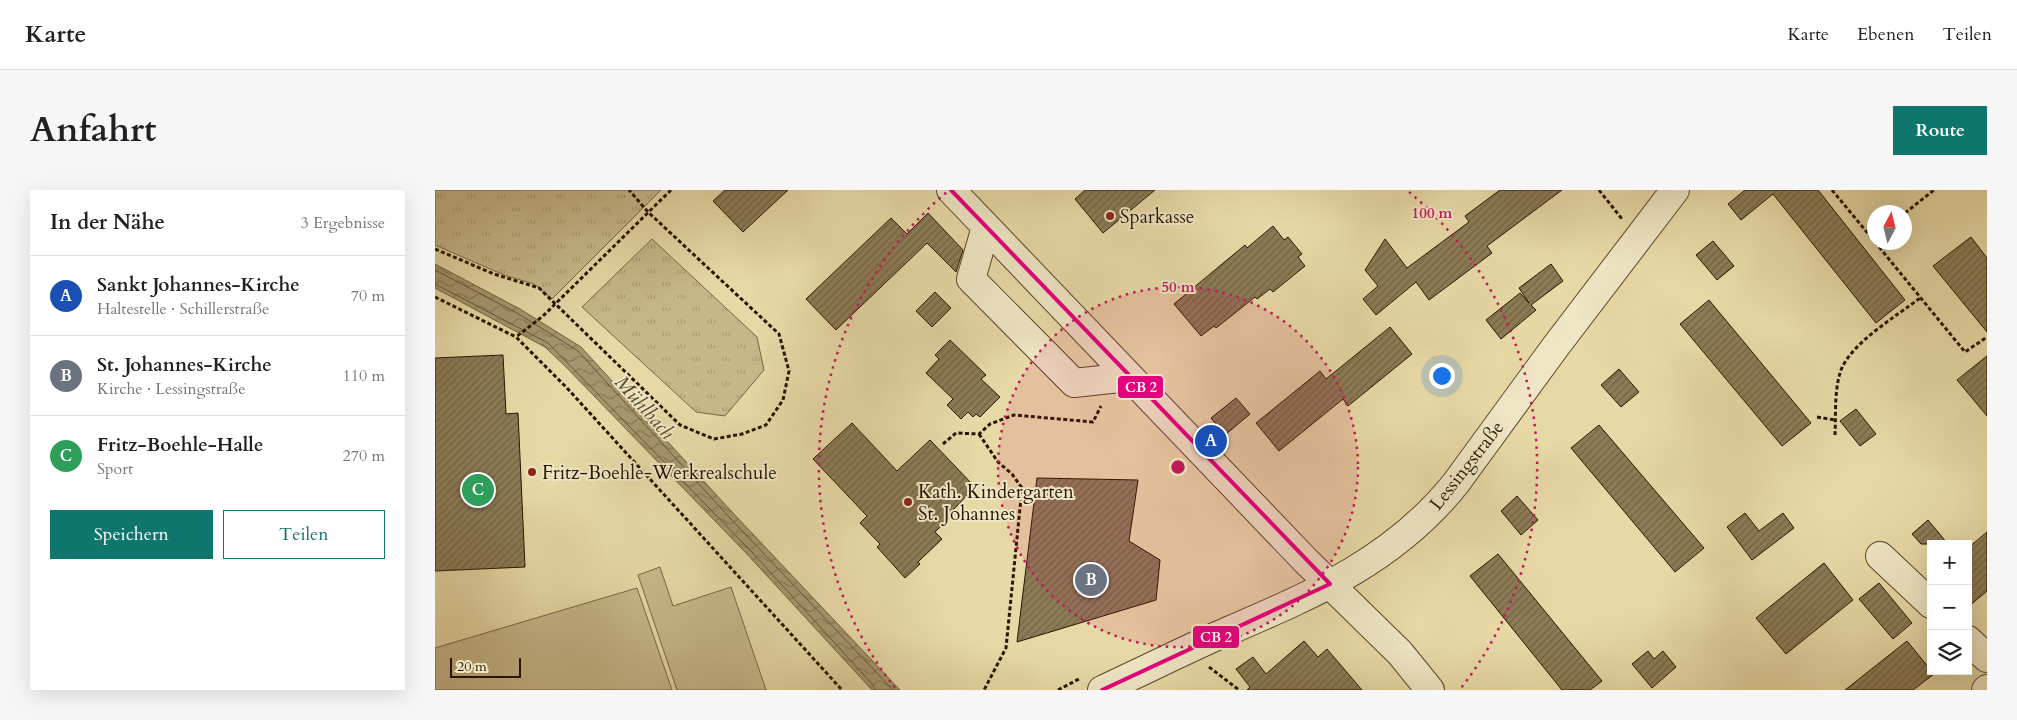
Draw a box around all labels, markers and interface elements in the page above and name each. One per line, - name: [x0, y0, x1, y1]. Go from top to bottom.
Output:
- text: Karte: [25, 18, 86, 51]
- text: Karte: [1787, 22, 1829, 47]
- text: Ebenen: [1857, 22, 1915, 47]
- text: Teilen: [1943, 22, 1992, 47]
- text: Anfahrt: [30, 106, 156, 154]
- button: Route: [1893, 106, 1987, 155]
- text: 100 m: [1412, 203, 1453, 223]
- place label: Sparkasse: [1120, 204, 1195, 230]
- north arrow: [1867, 205, 1912, 250]
- text: In der Nähe: [50, 208, 165, 237]
- marker: Sparkasse: [1104, 210, 1116, 222]
- text: 3 Ergebnisse: [300, 212, 385, 234]
- text: Sankt Johannes-Kirche: [97, 272, 300, 298]
- text: 50 m: [1161, 277, 1195, 297]
- text: A: [60, 285, 72, 307]
- text: 70 m: [351, 285, 385, 307]
- text: Haltestelle · Schillerstraße: [97, 298, 269, 320]
- text: St. Johannes-Kirche: [97, 352, 272, 378]
- your location: [1429, 363, 1455, 389]
- text: B: [60, 365, 72, 387]
- text: 110 m: [343, 365, 385, 387]
- water label: Mühlbach: [609, 369, 681, 446]
- line badge: CB 2: [1117, 375, 1164, 399]
- text: Kirche · Lessingstraße: [97, 378, 245, 400]
- text: CB 2: [1125, 378, 1157, 397]
- street label: Lessingstraße: [1424, 415, 1510, 516]
- pin: A: [1195, 422, 1227, 460]
- text: Fritz-Boehle-Halle: [97, 432, 263, 458]
- text: C: [60, 445, 72, 467]
- text: 270 m: [343, 445, 385, 467]
- text: Sport: [97, 458, 133, 480]
- centre of rings: [1169, 458, 1187, 476]
- place label: Fritz-Boehle-Werkrealschule: [542, 460, 777, 486]
- marker: Fritz-Boehle-Werkrealschule: [526, 466, 538, 478]
- pin: C: [462, 471, 494, 509]
- place label: Kath. Kindergarten St. Johannes: [918, 479, 1074, 527]
- marker: Kath. Kindergarten St. Johannes: [902, 496, 914, 508]
- button: Speichern: [50, 510, 213, 559]
- button: Teilen: [223, 510, 385, 559]
- map controls: [1927, 540, 1972, 675]
- button: +: [1927, 540, 1972, 585]
- pin: B: [1075, 561, 1107, 599]
- button: −: [1927, 585, 1972, 630]
- line badge: CB 2: [1192, 625, 1240, 649]
- text: CB 2: [1200, 628, 1232, 647]
- button: layers: [1927, 630, 1972, 675]
- scale bar: [450, 655, 521, 678]
- text: 20 m: [457, 657, 487, 676]

